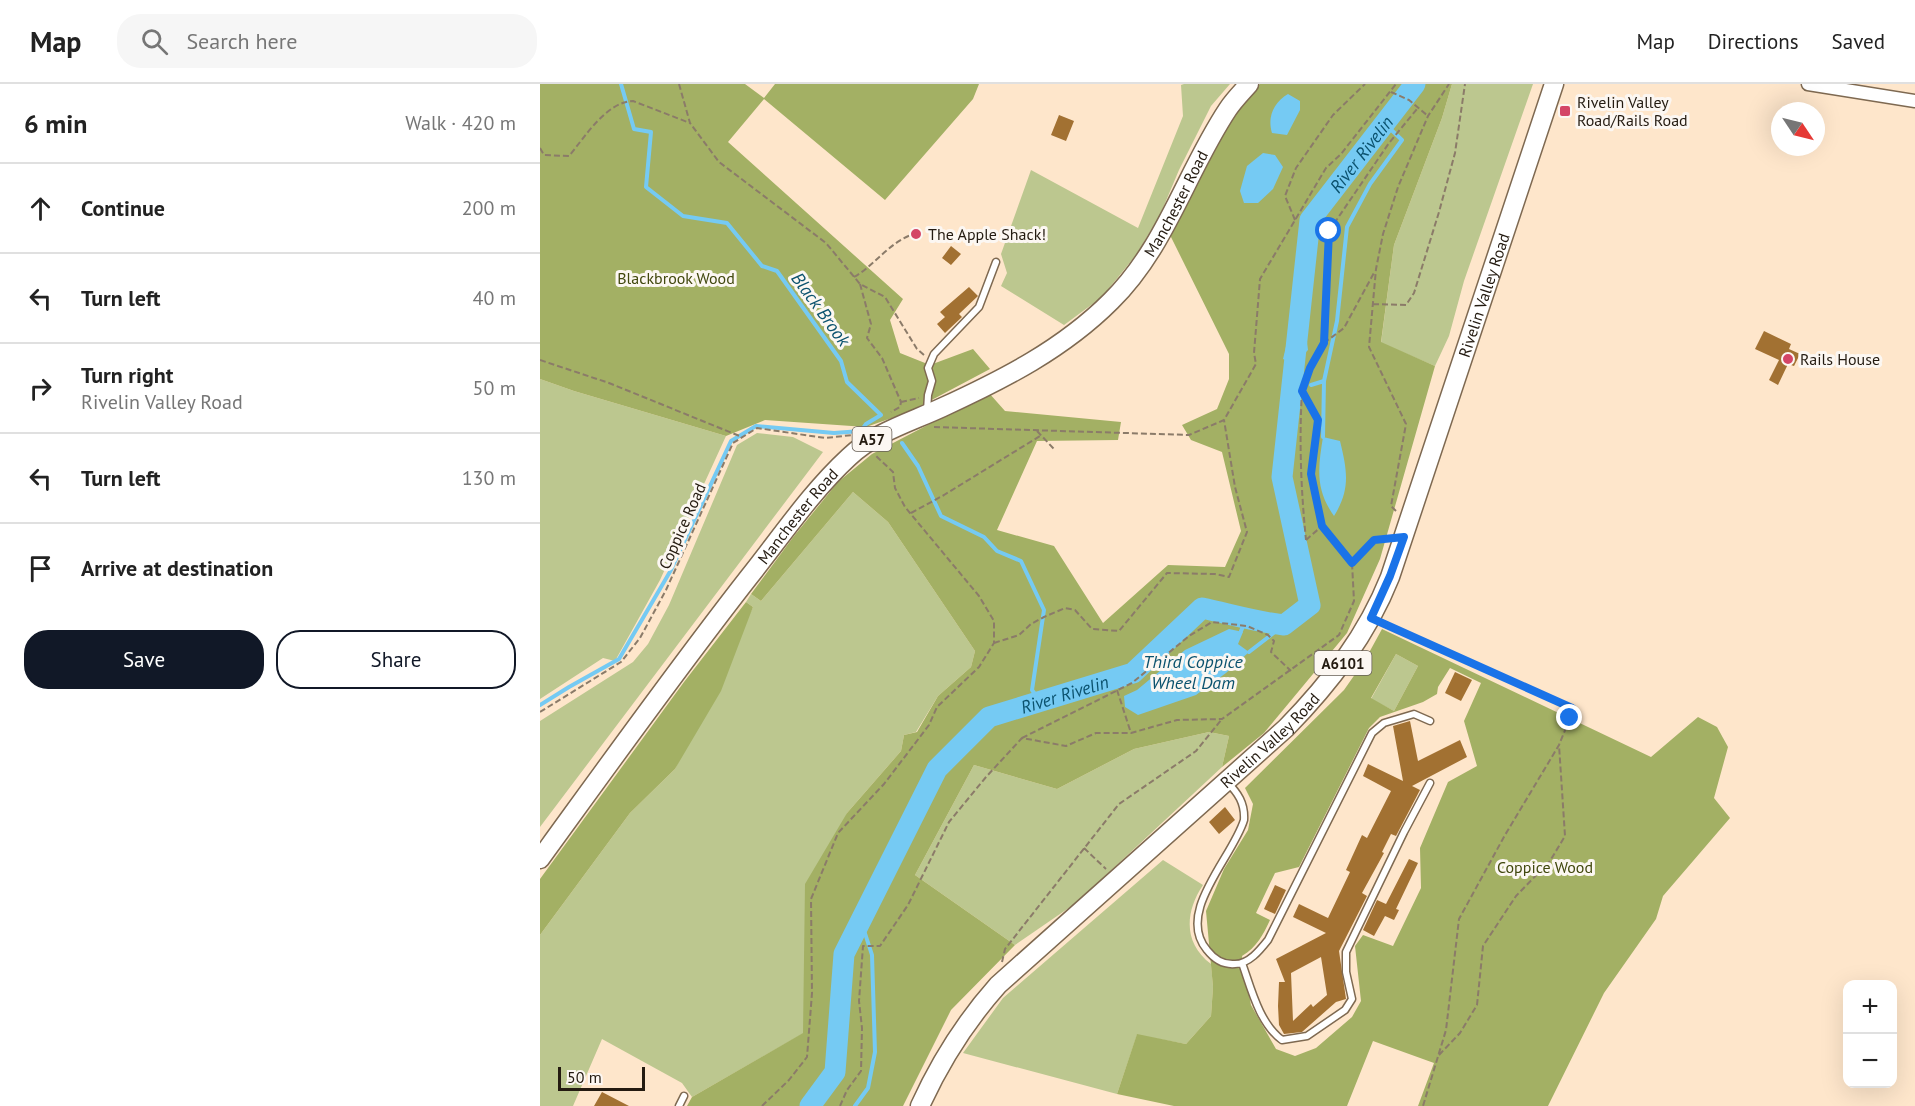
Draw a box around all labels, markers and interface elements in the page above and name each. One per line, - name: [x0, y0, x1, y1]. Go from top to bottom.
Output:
- search box: [117, 14, 537, 68]
- text: Map: [30, 23, 81, 60]
- icon: search: [138, 25, 171, 58]
- text: Search here: [186, 27, 297, 55]
- text: Map: [1636, 28, 1675, 55]
- text: Directions: [1708, 28, 1799, 55]
- text: Saved: [1832, 28, 1885, 55]
- place label: Rivelin Valley Road/Rails Road: [1577, 92, 1688, 130]
- north arrow: [1771, 102, 1825, 156]
- marker: Rivelin Valley Road/Rails Road: [1558, 104, 1572, 118]
- text: 6 min: [24, 107, 87, 140]
- text: Walk · 420 m: [405, 110, 516, 136]
- water label: River Rivelin: [1324, 111, 1398, 197]
- street label: Manchester Road: [1140, 147, 1212, 260]
- icon: ahead: [24, 192, 57, 225]
- text: Continue: [81, 194, 165, 222]
- text: 200 m: [462, 195, 516, 221]
- route start: [1315, 217, 1341, 243]
- place label: The Apple Shack!: [928, 224, 1046, 244]
- marker: The Apple Shack!: [909, 227, 923, 241]
- street label: Rivelin Valley Road: [1454, 231, 1514, 360]
- park label: Blackbrook Wood: [617, 268, 735, 288]
- water label: Black Brook: [787, 268, 856, 351]
- icon: left: [24, 282, 57, 315]
- text: Turn left: [81, 284, 161, 312]
- text: 40 m: [473, 285, 516, 311]
- place label: Rails House: [1800, 349, 1880, 369]
- marker: Rails House: [1781, 352, 1795, 366]
- text: Turn right: [81, 361, 173, 389]
- icon: right: [24, 372, 57, 405]
- text: 50 m: [473, 375, 516, 401]
- text: Rivelin Valley Road: [81, 389, 243, 415]
- road number: A57: [852, 427, 892, 451]
- icon: left: [24, 462, 57, 495]
- text: Turn left: [81, 464, 161, 492]
- street label: Manchester Road: [753, 464, 842, 568]
- text: 130 m: [462, 465, 516, 491]
- street label: Coppice Road: [654, 480, 710, 572]
- icon: arrive: [24, 552, 57, 585]
- text: Arrive at destination: [81, 554, 273, 582]
- button: Save: [24, 630, 264, 689]
- button: Share: [276, 630, 516, 689]
- water label: Third Coppice Wheel Dam: [1143, 650, 1244, 694]
- road number: A6101: [1314, 651, 1372, 675]
- water label: River Rivelin: [1018, 670, 1111, 718]
- street label: Rivelin Valley Road: [1216, 689, 1324, 792]
- route end: [1556, 704, 1582, 730]
- park label: Coppice Wood: [1497, 857, 1593, 877]
- map controls: [1843, 980, 1897, 1088]
- button: +: [1843, 980, 1897, 1034]
- button: −: [1843, 1034, 1897, 1088]
- scale bar: [558, 1064, 645, 1092]
- text: 50 m: [567, 1067, 602, 1087]

